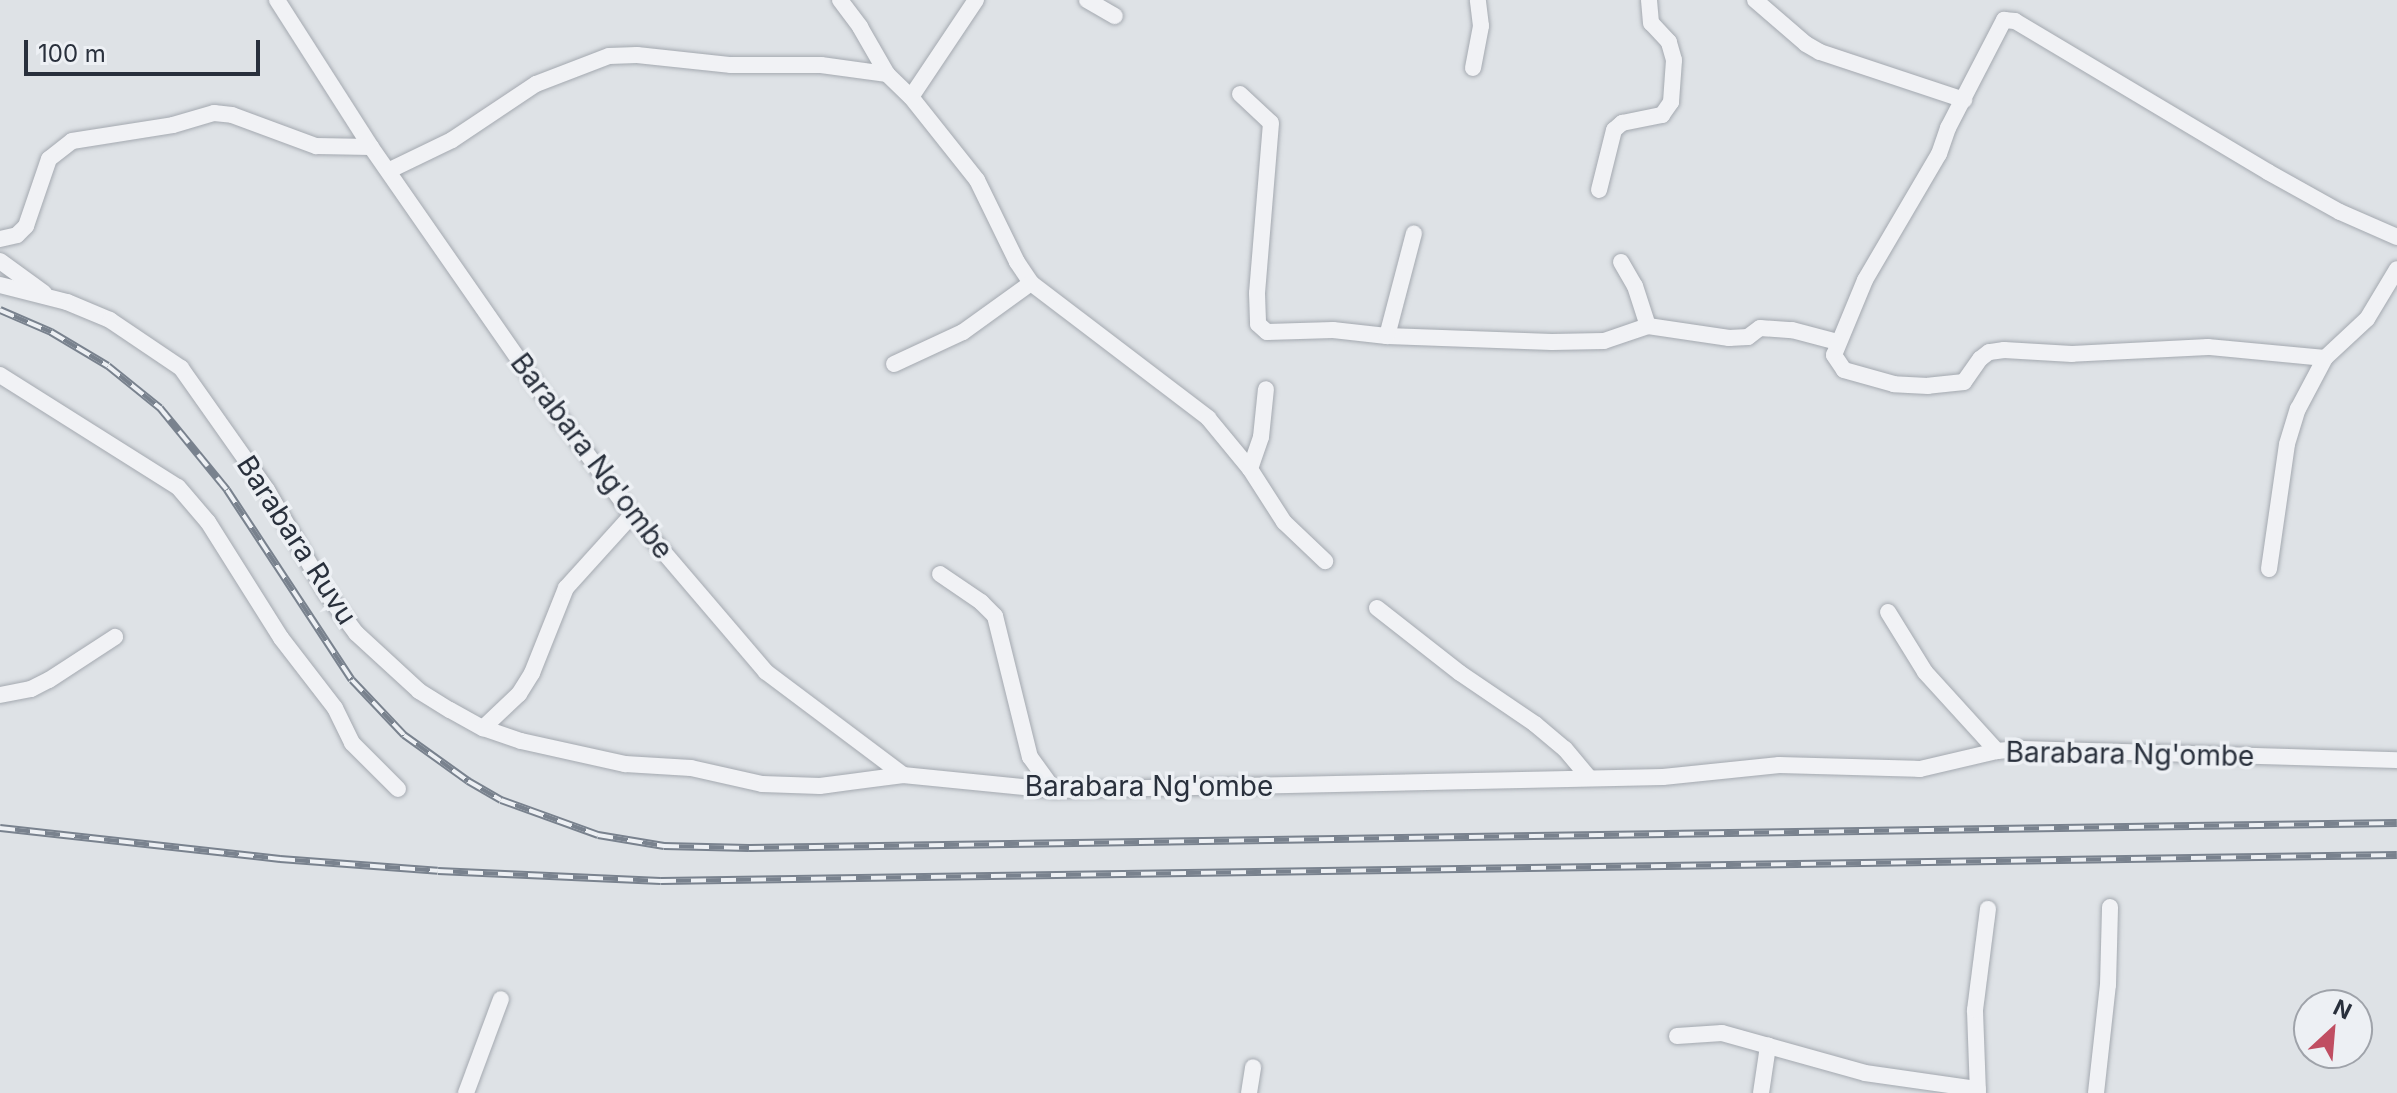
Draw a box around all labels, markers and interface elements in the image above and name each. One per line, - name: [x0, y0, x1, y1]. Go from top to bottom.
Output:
- scale bar: [28, 24, 264, 74]
- text: 100 m: [38, 39, 106, 68]
- street label: Barabara Ng'ombe: [504, 347, 680, 565]
- street label: Barabara Ruvu: [230, 449, 364, 631]
- street label: Barabara Ng'ombe: [2005, 735, 2255, 773]
- street label: Barabara Ng'ombe: [1025, 769, 1273, 803]
- north arrow: [2293, 989, 2373, 1069]
- text: N: [2329, 994, 2356, 1025]

